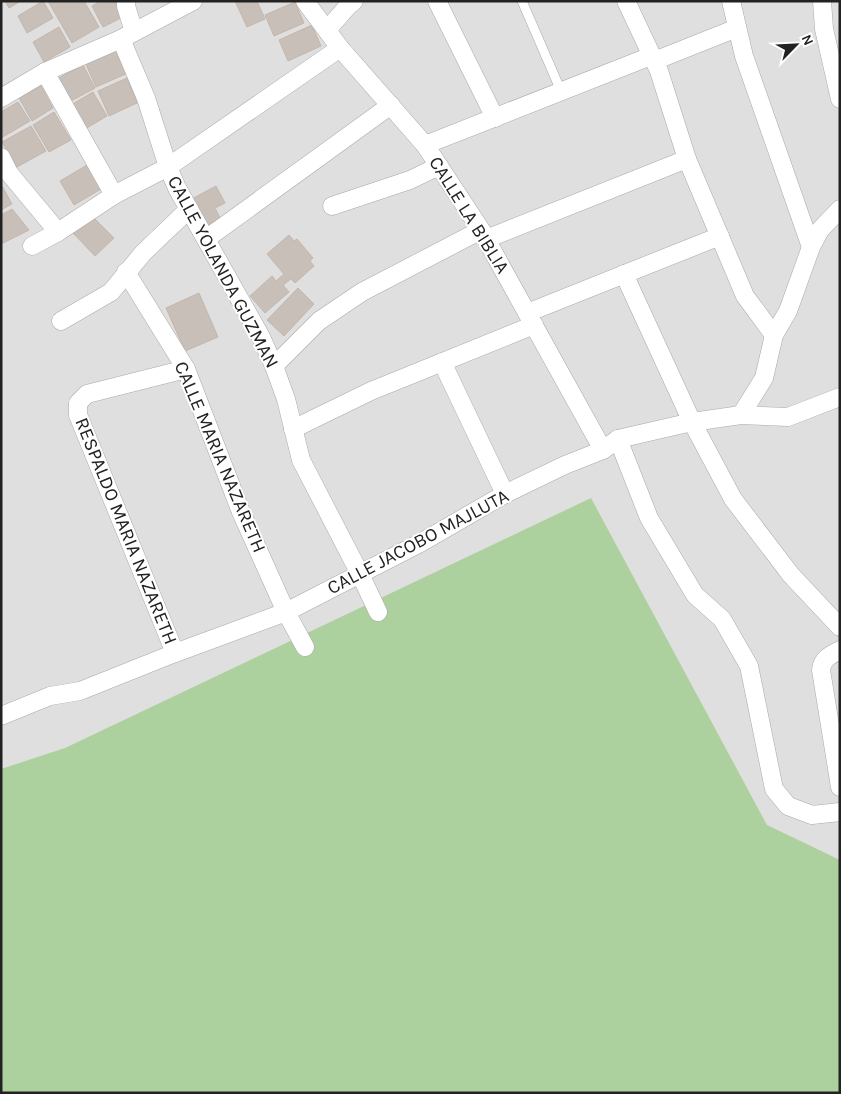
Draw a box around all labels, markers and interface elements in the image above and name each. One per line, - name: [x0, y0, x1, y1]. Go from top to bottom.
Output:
- north arrow: [771, 20, 821, 70]
- text: N: [798, 32, 817, 48]
- street label: CALLE LA BIBLIA: [424, 152, 514, 278]
- street label: CALLE YOLANDA GUZMAN: [163, 172, 283, 372]
- street label: CALLE MARIA NAZARETH: [170, 358, 270, 556]
- street label: RESPALDO MARIA NAZARETH: [70, 414, 182, 648]
- street label: CALLE JACOBO MAJLUTA: [324, 485, 513, 599]

